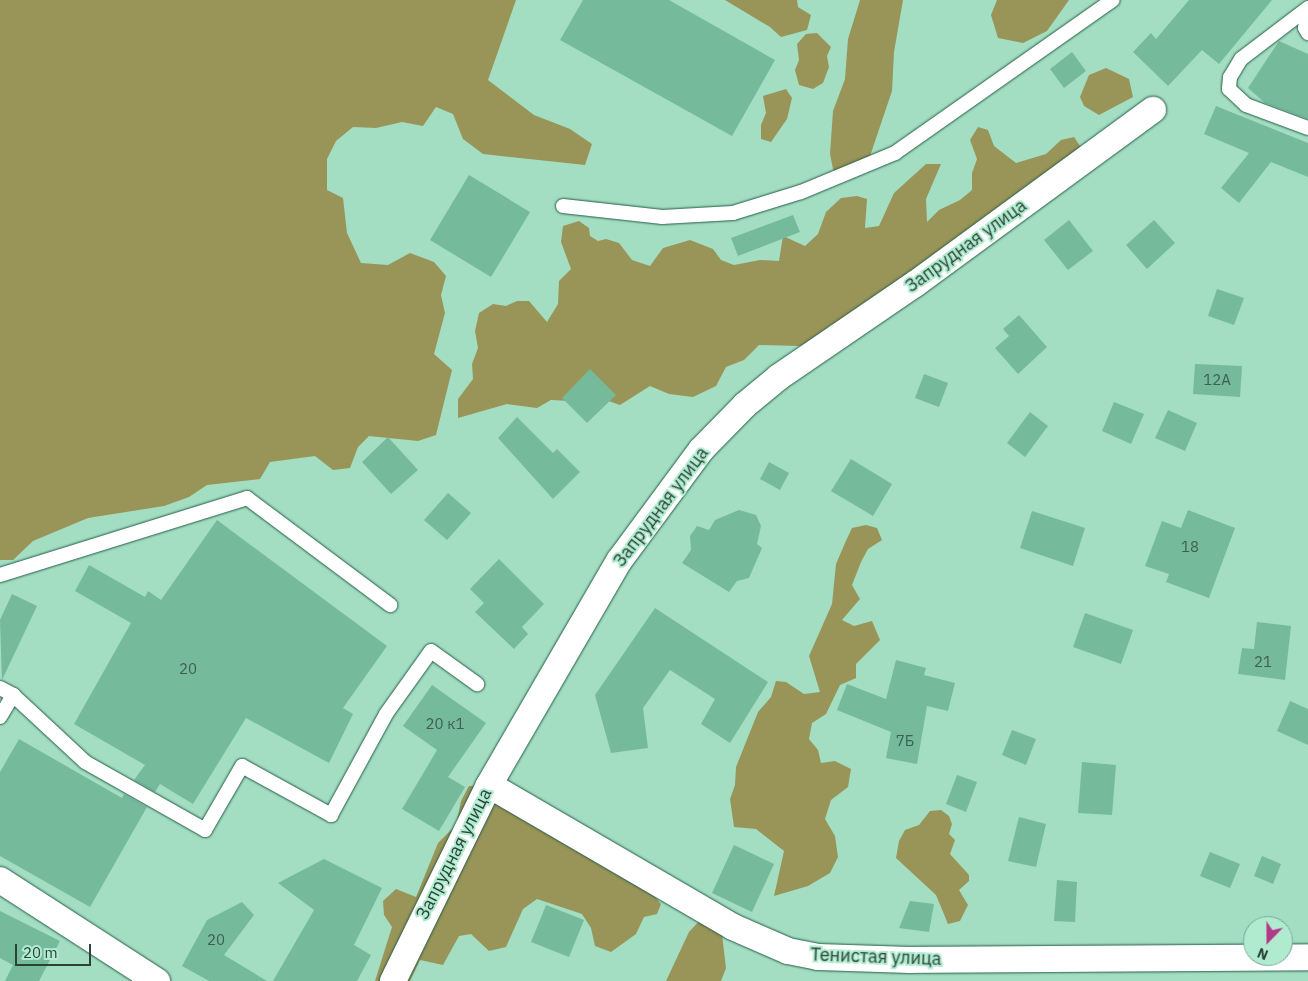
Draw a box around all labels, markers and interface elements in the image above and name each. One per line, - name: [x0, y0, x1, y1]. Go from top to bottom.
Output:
- street label: Запрудная улица: [901, 195, 1031, 297]
- house number: 12А: [1203, 371, 1231, 389]
- street label: Запрудная улица: [609, 443, 713, 571]
- house number: 18: [1181, 538, 1199, 556]
- house number: 21: [1254, 653, 1272, 671]
- house number: 20: [179, 660, 197, 678]
- house number: 20 к1: [426, 715, 464, 733]
- house number: 7Б: [896, 732, 914, 750]
- street label: Запрудная улица: [412, 785, 496, 923]
- north arrow: [1243, 916, 1293, 966]
- house number: 20: [207, 931, 225, 949]
- scale bar: [18, 934, 94, 966]
- text: 20 m: [23, 943, 58, 962]
- street label: Тенистая улица: [810, 944, 942, 970]
- text: N: [1255, 944, 1271, 964]

